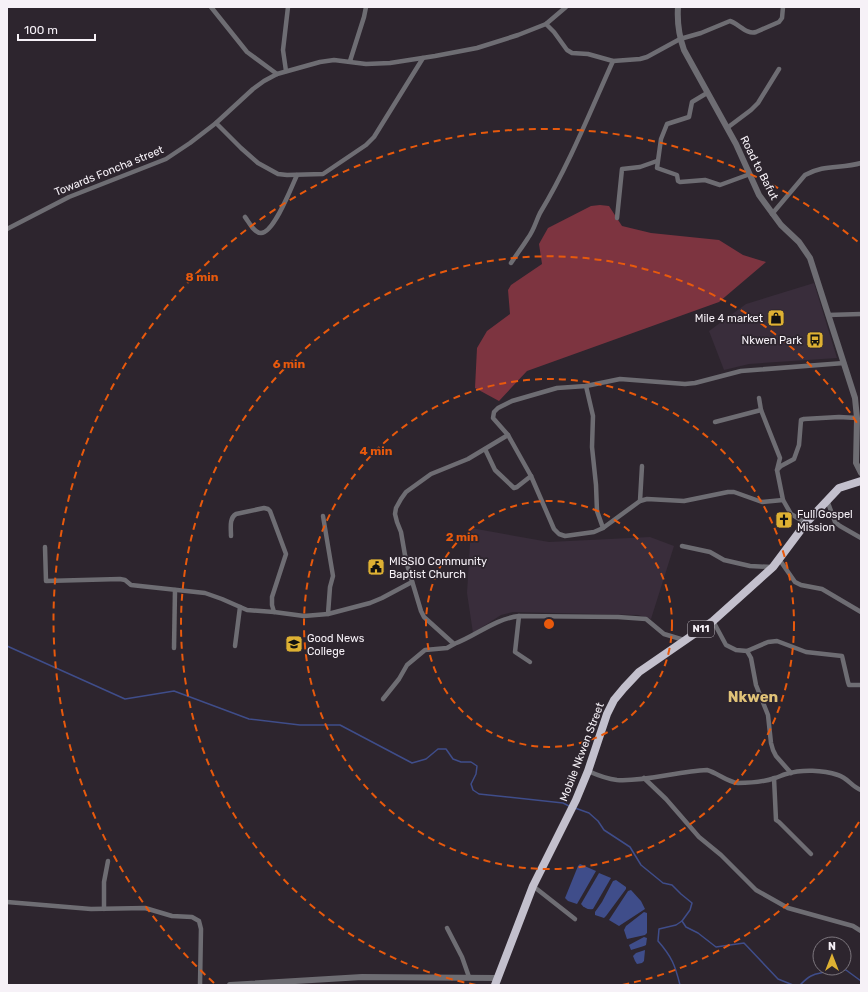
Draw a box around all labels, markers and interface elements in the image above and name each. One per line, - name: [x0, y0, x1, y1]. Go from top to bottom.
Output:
- scale bar: [18, 16, 95, 42]
- text: 100 m: [24, 23, 58, 37]
- street label: Road to Bafut: [737, 134, 781, 203]
- street label: Towards Foncha street: [53, 143, 166, 199]
- text: 8 min: [186, 270, 219, 284]
- shop icon: Mile 4 market: [766, 308, 786, 328]
- place label: Mile 4 market: [695, 312, 764, 325]
- bus stop icon: Nkwen Park: [805, 330, 825, 350]
- place label: Nkwen Park: [742, 334, 802, 347]
- text: 6 min: [273, 357, 306, 371]
- text: 4 min: [360, 444, 393, 458]
- place label: Full Gospel Mission: [797, 508, 853, 534]
- church icon: Full Gospel Mission: [774, 510, 794, 530]
- text: 2 min: [446, 530, 479, 544]
- place label: MISSIO Community Baptist Church: [389, 555, 487, 581]
- public building icon: MISSIO Community Baptist Church: [366, 557, 386, 577]
- centre of rings: [542, 617, 556, 631]
- road number: N11: [688, 621, 714, 637]
- place label: Good News College: [307, 632, 365, 658]
- school or university icon: Good News College: [284, 634, 304, 654]
- district label: Nkwen: [728, 688, 778, 706]
- street label: Mobile Nkwen Street: [557, 700, 607, 803]
- north arrow: [812, 936, 852, 976]
- text: N: [828, 940, 836, 953]

